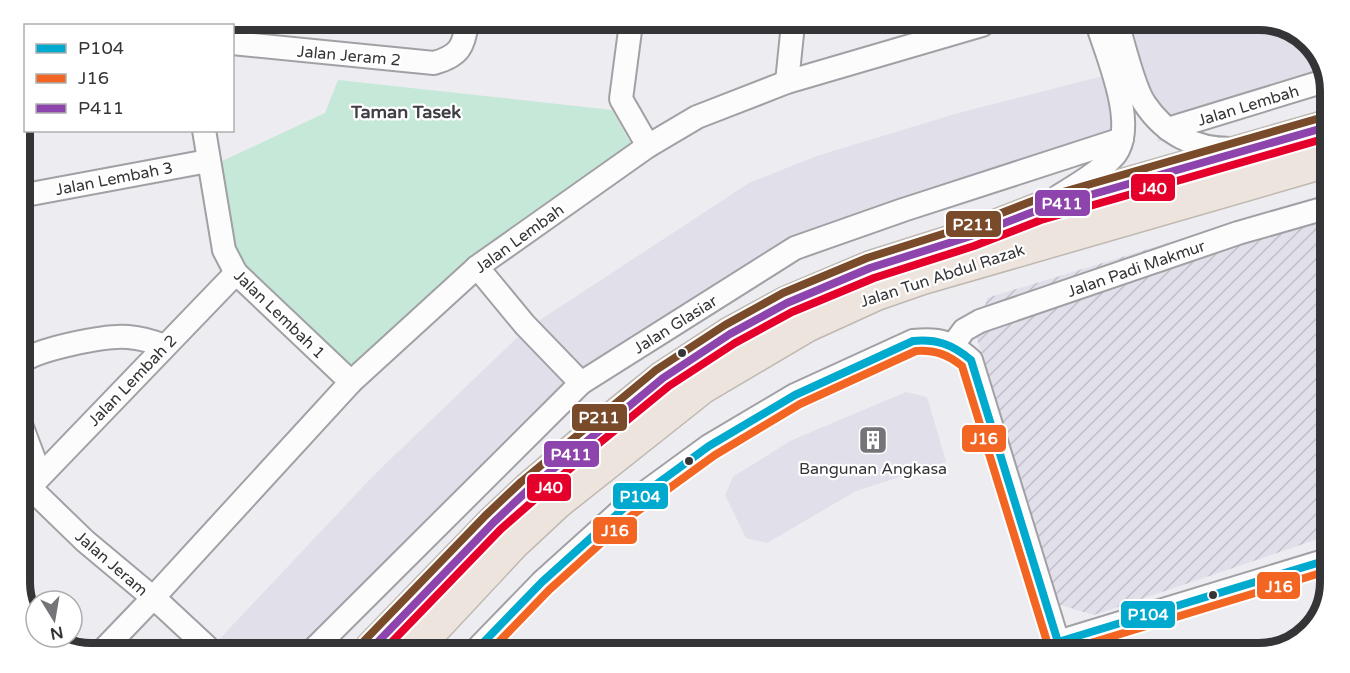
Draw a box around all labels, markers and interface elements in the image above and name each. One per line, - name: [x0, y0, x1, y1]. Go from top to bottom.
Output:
- legend: [24, 24, 234, 132]
- text: P104: [78, 37, 124, 59]
- street label: Jalan Jeram 2: [296, 42, 402, 70]
- text: J16: [78, 67, 109, 89]
- street label: Jalan Lembah: [1195, 81, 1301, 131]
- text: P411: [78, 97, 124, 119]
- district label: Taman Tasek: [350, 101, 461, 123]
- street label: Jalan Lembah 3: [54, 158, 175, 200]
- line badge: J40: [1130, 173, 1176, 202]
- text: J40: [1138, 179, 1167, 199]
- line badge: P411: [1034, 189, 1091, 217]
- text: P411: [1042, 194, 1082, 214]
- street label: Jalan Lembah: [471, 200, 568, 278]
- line badge: P211: [945, 210, 1002, 238]
- text: P211: [953, 215, 993, 235]
- street label: Jalan Padi Makmur: [1065, 236, 1209, 302]
- street label: Jalan Tun Abdul Razak: [858, 240, 1027, 312]
- street label: Jalan Lembah 1: [229, 266, 329, 363]
- street label: Jalan Glasiar: [630, 291, 722, 359]
- street label: Jalan Lembah 2: [84, 331, 181, 431]
- unlabelled marker: [676, 347, 688, 359]
- line badge: P211: [571, 403, 628, 432]
- text: P211: [579, 408, 619, 428]
- building icon: Bangunan Angkasa: [857, 424, 889, 456]
- line badge: J16: [961, 424, 1007, 453]
- text: J16: [969, 429, 998, 449]
- line badge: P411: [543, 440, 600, 468]
- text: P411: [551, 445, 591, 465]
- unlabelled marker: [683, 455, 695, 467]
- place label: Bangunan Angkasa: [799, 459, 947, 479]
- line badge: J40: [526, 473, 572, 502]
- text: J40: [534, 478, 563, 498]
- line badge: P104: [612, 482, 669, 510]
- text: P104: [620, 487, 660, 507]
- line badge: J16: [592, 516, 638, 545]
- text: J16: [600, 521, 629, 541]
- street label: Jalan Jeram: [71, 527, 152, 601]
- line badge: J16: [1256, 571, 1301, 600]
- text: J16: [1264, 577, 1293, 597]
- north arrow: [24, 589, 84, 649]
- unlabelled marker: [1207, 589, 1219, 601]
- line badge: P104: [1120, 600, 1176, 629]
- text: P104: [1128, 605, 1168, 625]
- text: N: [48, 622, 65, 644]

